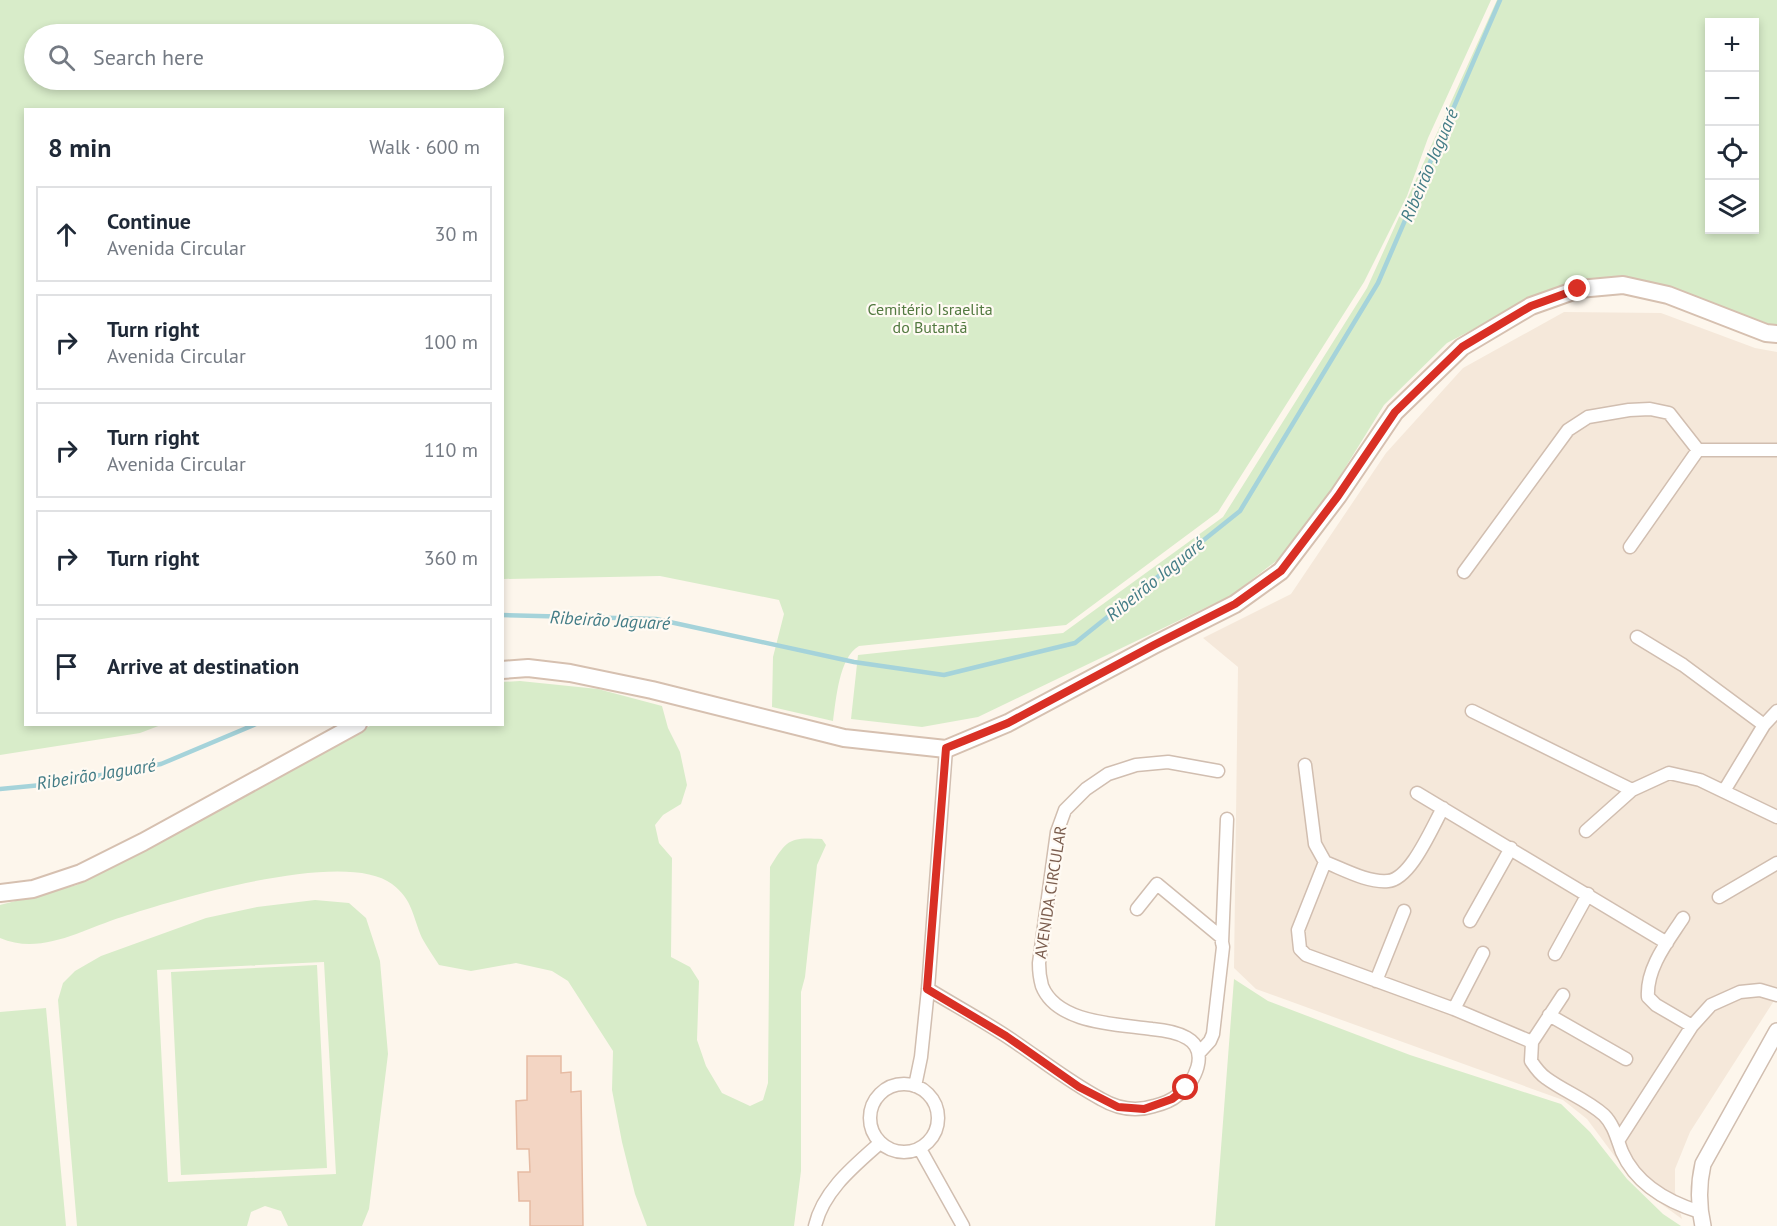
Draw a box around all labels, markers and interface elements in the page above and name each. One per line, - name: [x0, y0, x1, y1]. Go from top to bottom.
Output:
- map controls: [1705, 18, 1759, 234]
- button: +: [1705, 18, 1759, 72]
- search box: [24, 24, 504, 90]
- icon: search: [45, 41, 78, 74]
- text: Search here: [93, 43, 204, 71]
- button: −: [1705, 72, 1759, 126]
- water label: Ribeirão Jaguaré: [1395, 104, 1463, 225]
- button: locate: [1705, 126, 1759, 180]
- text: 8 min: [48, 131, 111, 164]
- text: Walk · 600 m: [369, 134, 480, 160]
- button: layers: [1705, 180, 1759, 234]
- text: Continue: [107, 207, 191, 235]
- icon: ahead: [50, 218, 83, 251]
- text: 30 m: [435, 221, 478, 247]
- text: Avenida Circular: [107, 235, 246, 261]
- route end: [1564, 275, 1590, 301]
- park label: Cemitério Israelita do Butantã: [867, 299, 993, 337]
- text: Turn right: [107, 315, 199, 343]
- icon: right: [50, 326, 83, 359]
- text: 100 m: [424, 329, 478, 355]
- text: Avenida Circular: [107, 343, 246, 369]
- text: Turn right: [107, 423, 199, 451]
- icon: right: [50, 434, 83, 467]
- text: 110 m: [424, 437, 478, 463]
- text: Avenida Circular: [107, 451, 246, 477]
- water label: Ribeirão Jaguaré: [1101, 532, 1210, 626]
- icon: right: [50, 542, 83, 575]
- text: Turn right: [107, 544, 199, 572]
- text: 360 m: [424, 545, 478, 571]
- water label: Ribeirão Jaguaré: [549, 605, 671, 635]
- icon: arrive: [50, 650, 83, 683]
- text: Arrive at destination: [107, 652, 299, 680]
- water label: Ribeirão Jaguaré: [35, 753, 158, 795]
- street label: AVENIDA CIRCULAR: [1030, 824, 1070, 960]
- route start: [1172, 1074, 1198, 1100]

